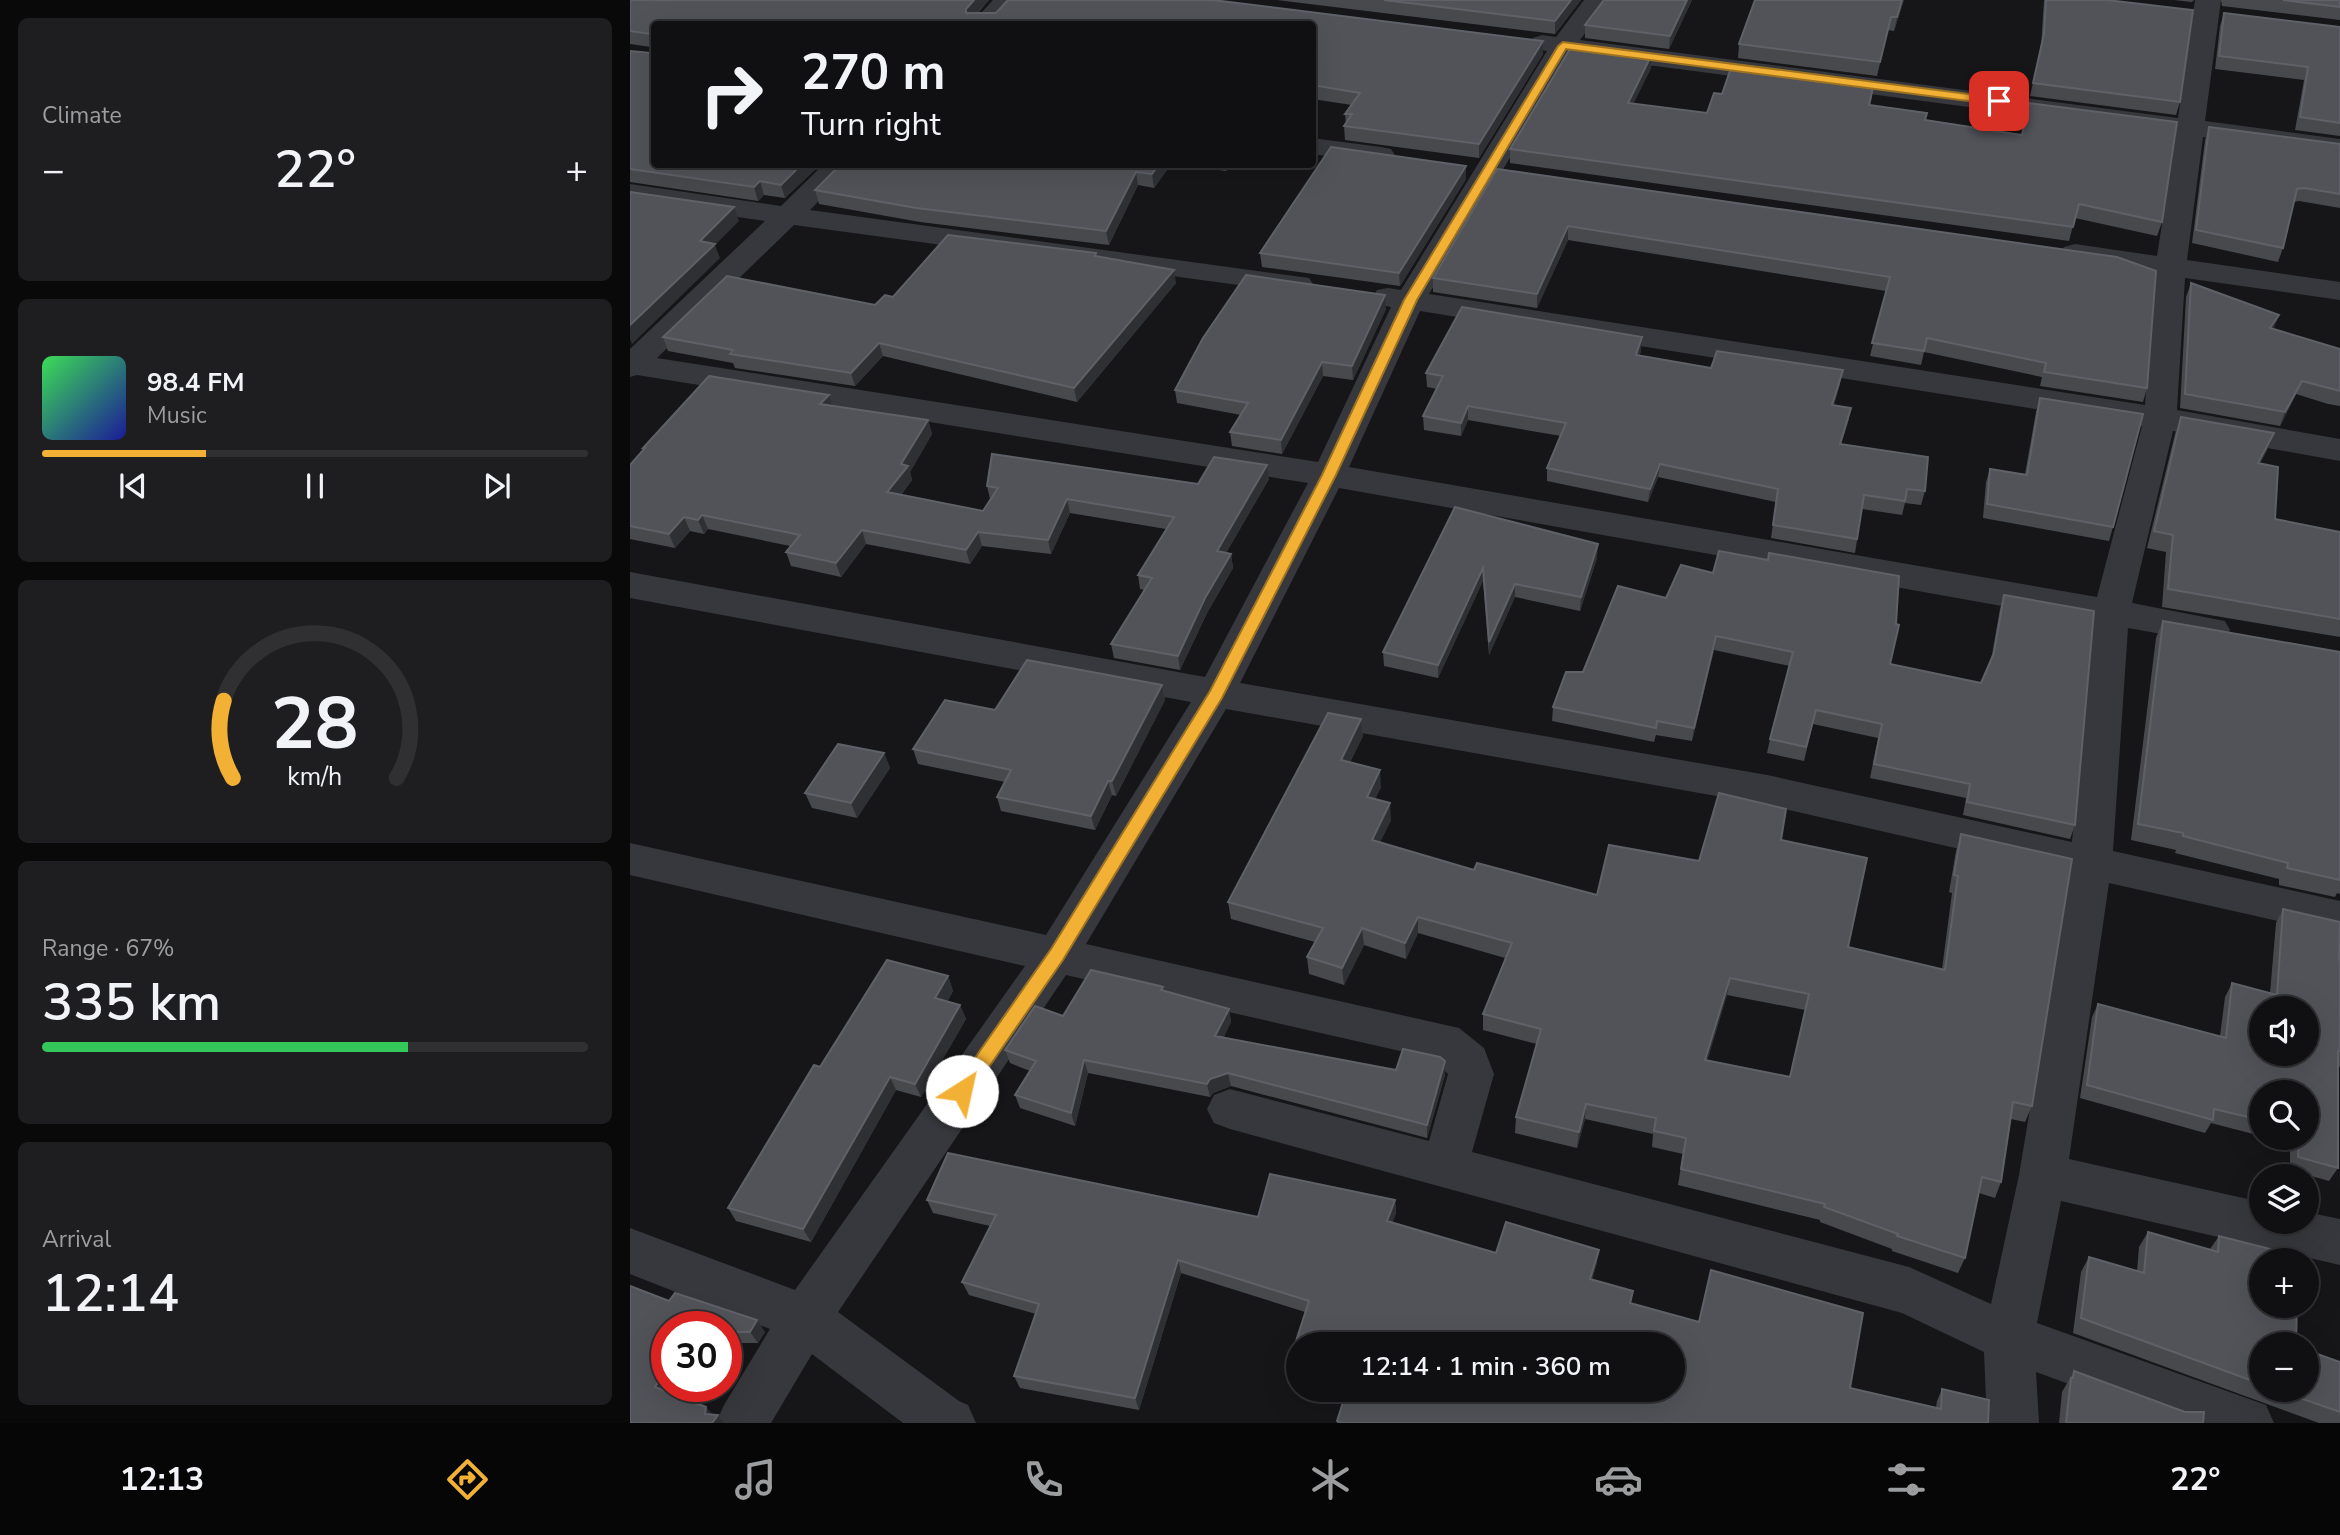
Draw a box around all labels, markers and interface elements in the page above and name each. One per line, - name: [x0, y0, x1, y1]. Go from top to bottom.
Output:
- text: 270 m: [801, 39, 945, 106]
- icon: right: [686, 49, 777, 140]
- pin: [1969, 71, 2029, 131]
- icon: arrive: [1980, 82, 2018, 120]
- text: Climate: [42, 100, 122, 131]
- text: Turn right: [801, 103, 941, 146]
- text: 22°: [274, 134, 356, 205]
- text: −: [42, 145, 65, 196]
- text: +: [565, 145, 588, 196]
- text: 98.4 FM: [147, 365, 244, 400]
- text: Music: [147, 400, 207, 431]
- icon: previous: [114, 467, 152, 505]
- icon: pause: [296, 467, 334, 505]
- icon: next: [478, 467, 516, 505]
- text: 28: [271, 674, 359, 774]
- text: km/h: [287, 759, 343, 793]
- text: Range · 67%: [42, 933, 174, 964]
- text: 335 km: [42, 967, 221, 1038]
- map controls: [2249, 996, 2319, 1402]
- button: sound: [2249, 996, 2319, 1066]
- position arrow: [925, 1054, 999, 1128]
- button: search: [2249, 1080, 2319, 1150]
- button: layers: [2249, 1164, 2319, 1234]
- text: Arrival: [42, 1224, 111, 1255]
- button: +: [2249, 1248, 2319, 1318]
- text: 12:14: [42, 1258, 179, 1329]
- speed limit sign: 30: [651, 1311, 742, 1402]
- button: −: [2249, 1332, 2319, 1402]
- text: 12:14 · 1 min · 360 m: [1360, 1349, 1611, 1384]
- icon: directions: [443, 1455, 492, 1504]
- icon: music: [731, 1455, 780, 1504]
- icon: phone: [1019, 1455, 1068, 1504]
- icon: climate: [1306, 1455, 1355, 1504]
- icon: car: [1594, 1455, 1643, 1504]
- icon: filters: [1882, 1455, 1931, 1504]
- text: 12:13: [119, 1458, 204, 1501]
- text: 22°: [2170, 1458, 2220, 1501]

